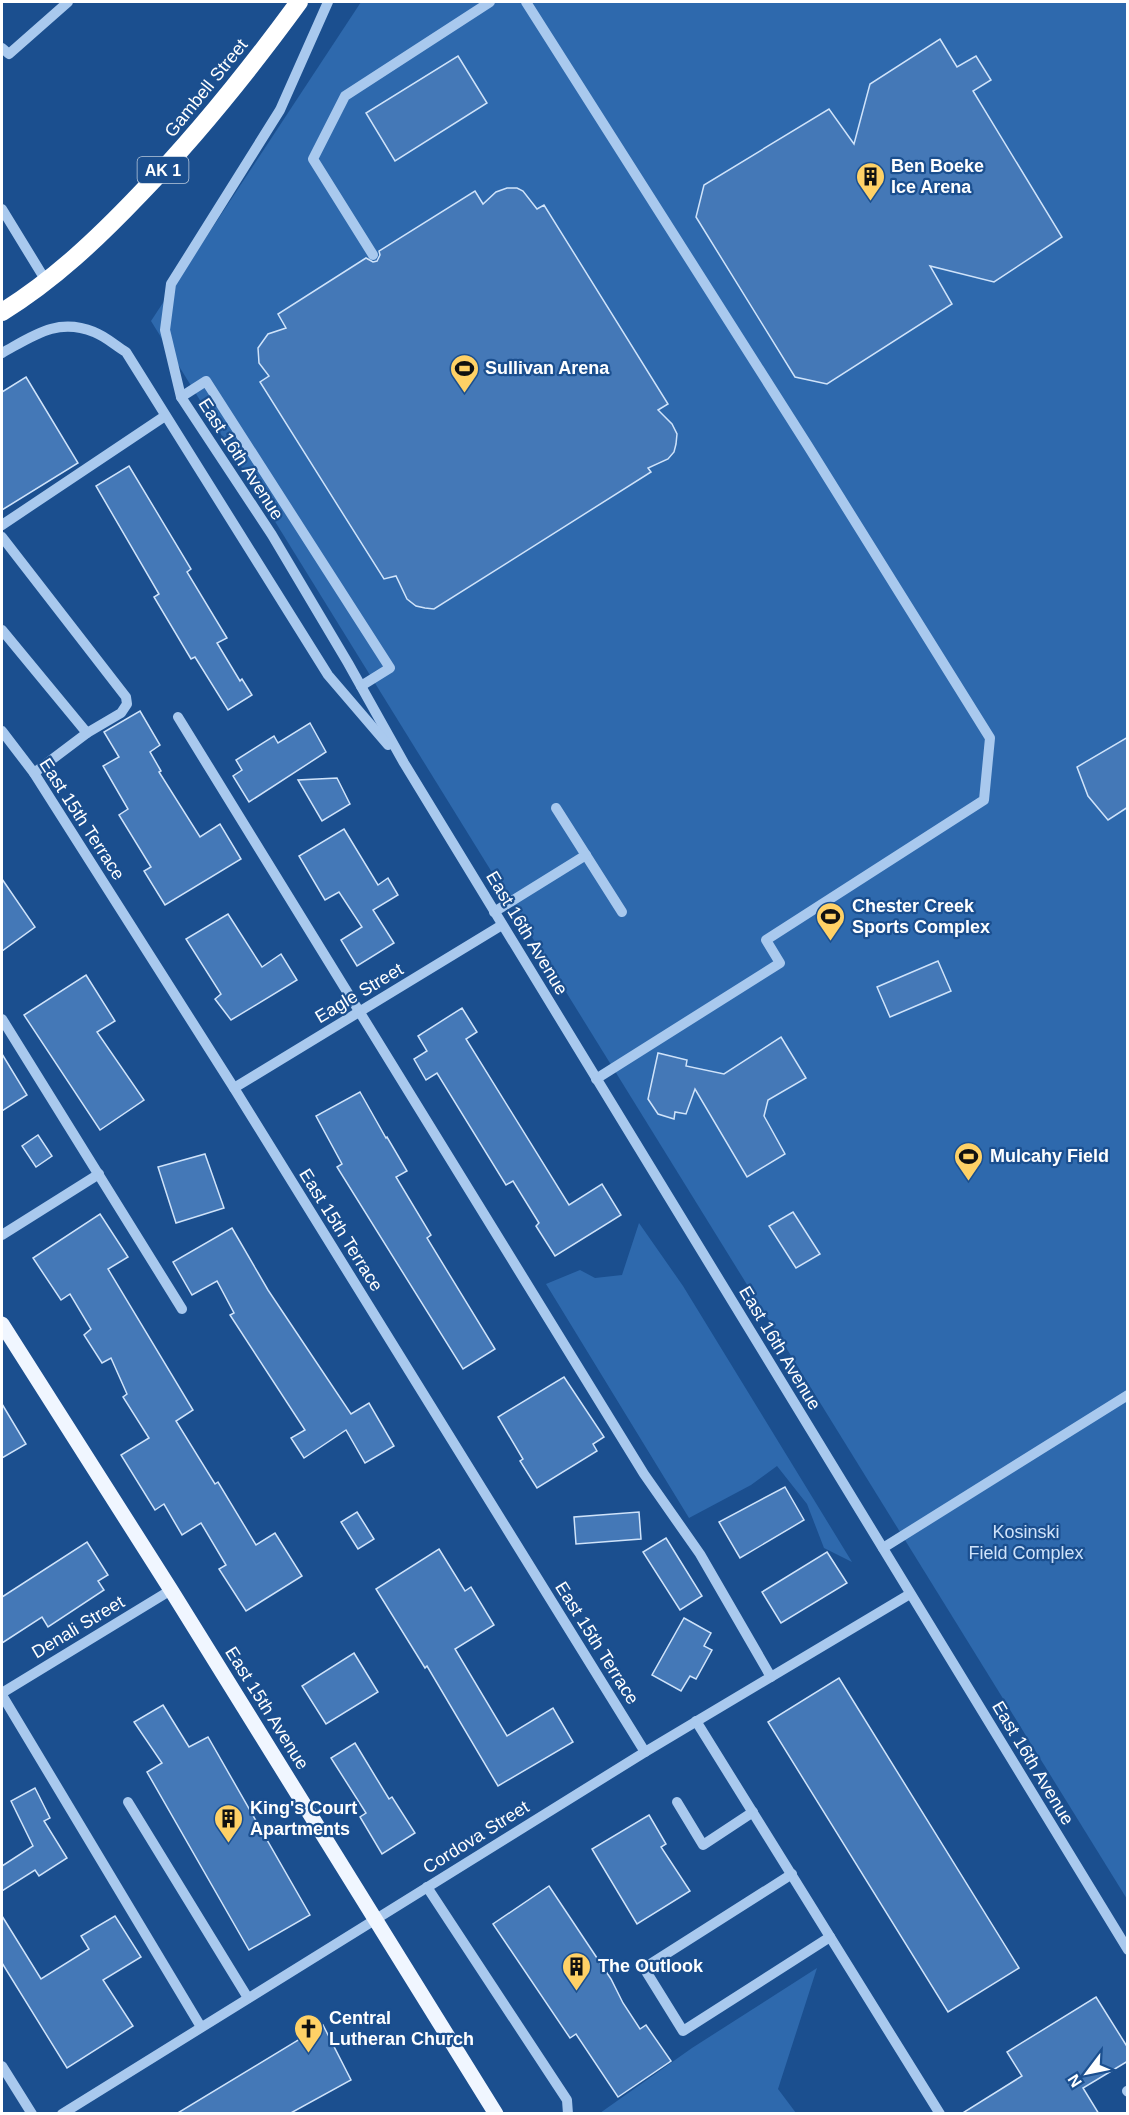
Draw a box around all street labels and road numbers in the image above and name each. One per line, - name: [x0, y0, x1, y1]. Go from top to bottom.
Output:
- street label: Gambell Street: [160, 35, 252, 141]
- road number: AK 1: [138, 157, 188, 183]
- street label: East 16th Avenue: [194, 395, 288, 523]
- street label: East 15th Terrace: [35, 755, 129, 883]
- street label: East 16th Avenue: [482, 868, 572, 998]
- street label: Eagle Street: [311, 959, 407, 1027]
- street label: East 15th Terrace: [295, 1165, 387, 1295]
- street label: East 16th Avenue: [735, 1283, 825, 1413]
- street label: East 15th Terrace: [551, 1578, 643, 1708]
- street label: Denali Street: [28, 1592, 128, 1662]
- street label: East 15th Avenue: [221, 1643, 313, 1773]
- street label: East 16th Avenue: [988, 1698, 1078, 1828]
- street label: Cordova Street: [419, 1796, 533, 1878]

